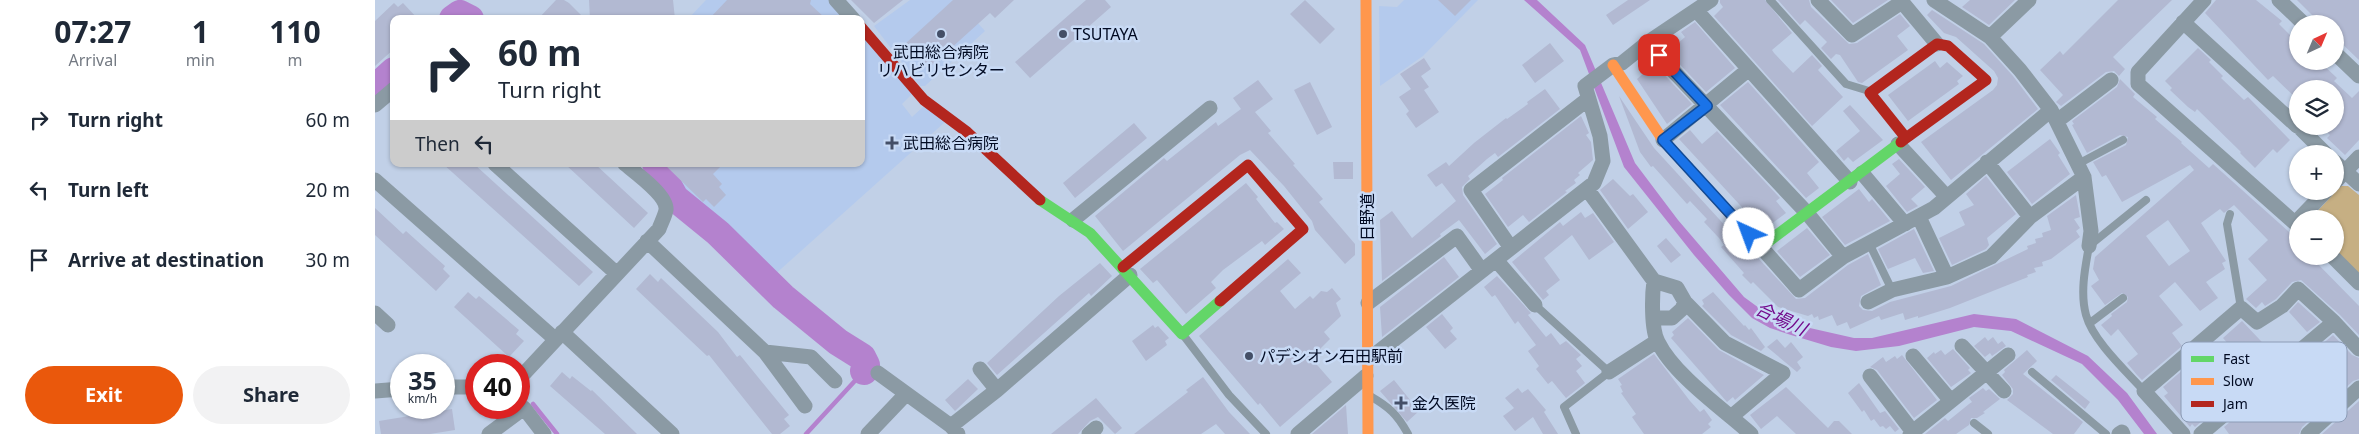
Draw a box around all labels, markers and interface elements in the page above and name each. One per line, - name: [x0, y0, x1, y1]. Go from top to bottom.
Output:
- text: 07:27: [54, 11, 131, 52]
- text: 1: [192, 11, 209, 52]
- text: 110: [269, 11, 321, 52]
- north arrow: [2289, 15, 2344, 70]
- map controls: [2289, 15, 2344, 265]
- place label: TSUTAYA: [1073, 23, 1139, 45]
- marker: 武田総合病院 リハビリセンター: [935, 28, 947, 40]
- marker: TSUTAYA: [1057, 28, 1069, 40]
- text: 60 m: [498, 29, 581, 76]
- pin: [1638, 34, 1680, 76]
- icon: right: [415, 35, 480, 100]
- place label: 武田総合病院 リハビリセンター: [877, 41, 1005, 81]
- icon: arrive: [1645, 41, 1673, 69]
- text: Arrival: [68, 49, 117, 71]
- text: min: [186, 49, 215, 71]
- text: m: [287, 49, 302, 71]
- text: Turn right: [498, 74, 601, 104]
- button: layers: [2289, 80, 2344, 135]
- icon: right: [25, 106, 53, 134]
- text: Turn right: [68, 107, 163, 133]
- text: 60 m: [306, 107, 350, 133]
- icon: left: [470, 130, 498, 158]
- text: Then: [415, 131, 460, 157]
- place label: 武田総合病院: [903, 132, 999, 154]
- marker: 武田総合病院: [885, 136, 899, 150]
- button: +: [2289, 145, 2344, 200]
- icon: left: [25, 176, 53, 204]
- text: Turn left: [68, 177, 149, 203]
- text: 20 m: [306, 177, 350, 203]
- street label: 日野道: [1356, 193, 1378, 241]
- position arrow: [1722, 207, 1774, 259]
- button: −: [2289, 210, 2344, 265]
- icon: arrive: [25, 246, 53, 274]
- text: Arrive at destination: [68, 247, 264, 273]
- text: 30 m: [306, 247, 350, 273]
- water label: 合場川: [1752, 296, 1813, 341]
- legend: [2181, 342, 2347, 422]
- place label: パデシオン石田駅前: [1259, 345, 1403, 367]
- text: Fast: [2223, 349, 2250, 368]
- marker: パデシオン石田駅前: [1243, 350, 1255, 362]
- speed limit sign: 40: [465, 354, 530, 419]
- text: 35: [408, 363, 437, 397]
- button: Exit: [25, 366, 183, 424]
- button: Share: [193, 366, 350, 424]
- text: Slow: [2223, 371, 2254, 390]
- text: km/h: [408, 390, 437, 407]
- place label: 金久医院: [1412, 392, 1476, 414]
- text: Jam: [2221, 394, 2248, 413]
- marker: 金久医院: [1394, 396, 1408, 410]

